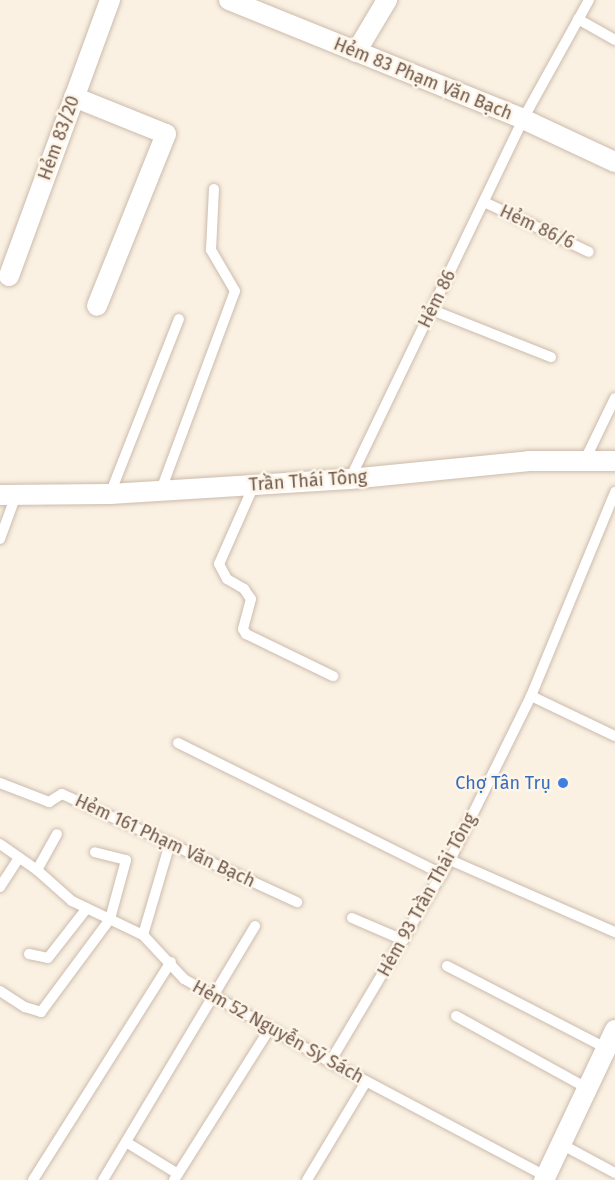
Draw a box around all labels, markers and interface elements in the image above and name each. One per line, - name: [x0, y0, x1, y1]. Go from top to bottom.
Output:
- street label: Hẻm 83 Phạm Văn Bạch: [330, 33, 516, 125]
- street label: Hẻm 83/20: [34, 93, 84, 183]
- street label: Hẻm 86/6: [496, 200, 578, 254]
- street label: Hẻm 86: [414, 267, 460, 331]
- street label: Trần Thái Tông: [248, 466, 368, 496]
- place label: Chợ Tân Trụ: [455, 772, 551, 794]
- marker: Chợ Tân Trụ: [556, 776, 570, 790]
- street label: Hẻm 161 Phạm Văn Bạch: [72, 790, 258, 892]
- street label: Hẻm 93 Trần Thái Tông: [373, 810, 481, 980]
- street label: Hẻm 52 Nguyễn Sỹ Sách: [189, 976, 367, 1088]

